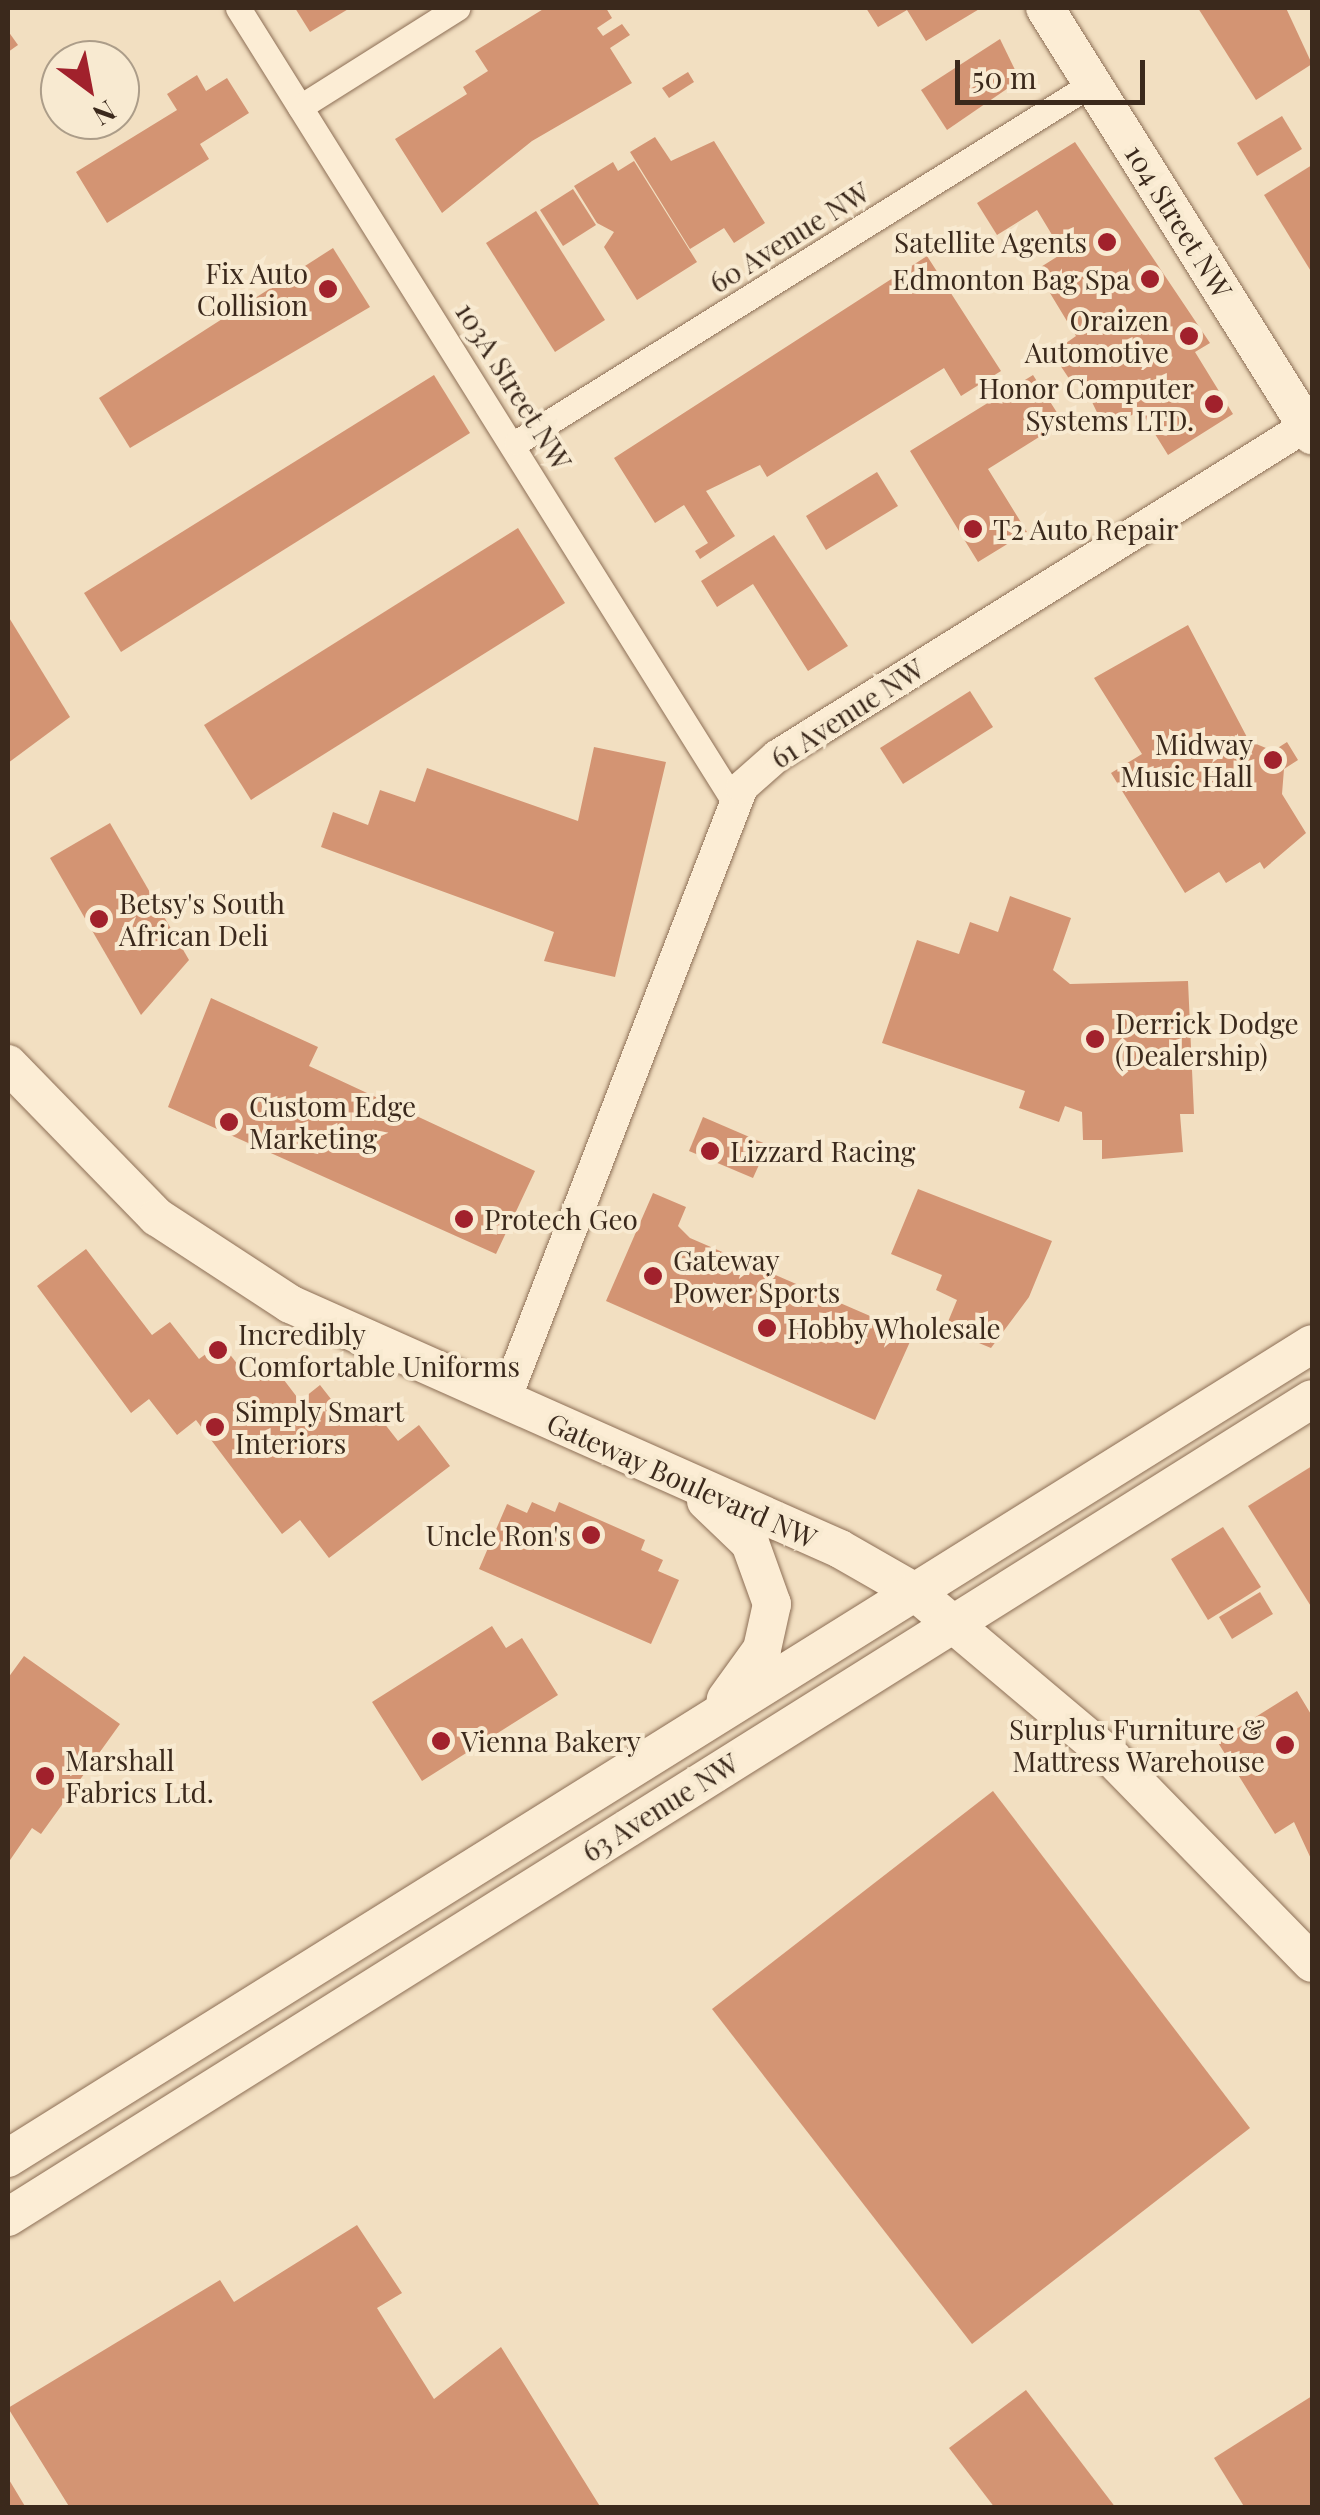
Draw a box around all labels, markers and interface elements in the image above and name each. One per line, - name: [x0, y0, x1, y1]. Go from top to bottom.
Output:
- north arrow: [40, 40, 140, 140]
- scale bar: [960, 40, 1150, 102]
- text: 50 m: [972, 57, 1037, 97]
- text: N: [87, 93, 123, 135]
- street label: 104 Street NW: [1118, 138, 1240, 304]
- street label: 60 Avenue NW: [703, 174, 875, 300]
- place label: Satellite Agents: [893, 225, 1087, 259]
- marker: Satellite Agents: [1096, 231, 1118, 253]
- place label: Fix Auto Collision: [197, 256, 308, 322]
- place label: Edmonton Bag Spa: [892, 262, 1130, 296]
- marker: Edmonton Bag Spa: [1139, 268, 1161, 290]
- marker: Fix Auto Collision: [317, 278, 339, 300]
- street label: 103A Street NW: [449, 296, 579, 476]
- place label: Oraizen Automotive: [1025, 303, 1169, 369]
- marker: Oraizen Automotive: [1178, 325, 1200, 347]
- place label: Honor Computer Systems LTD.: [978, 371, 1194, 437]
- marker: Honor Computer Systems LTD.: [1203, 393, 1225, 415]
- place label: T2 Auto Repair: [993, 512, 1179, 546]
- marker: T2 Auto Repair: [962, 518, 984, 540]
- street label: 61 Avenue NW: [764, 651, 930, 775]
- place label: Midway Music Hall: [1120, 727, 1253, 793]
- marker: Midway Music Hall: [1262, 749, 1284, 771]
- place label: Betsy's South African Deli: [119, 886, 285, 952]
- marker: Betsy's South African Deli: [88, 908, 110, 930]
- place label: Derrick Dodge (Dealership): [1115, 1006, 1299, 1072]
- marker: Derrick Dodge (Dealership): [1084, 1028, 1106, 1050]
- place label: Custom Edge Marketing: [249, 1089, 416, 1155]
- marker: Custom Edge Marketing: [218, 1111, 240, 1133]
- place label: Lizzard Racing: [730, 1134, 916, 1168]
- marker: Lizzard Racing: [699, 1140, 721, 1162]
- place label: Protech Geo: [484, 1202, 638, 1236]
- marker: Protech Geo: [453, 1208, 475, 1230]
- place label: Gateway Power Sports: [673, 1243, 841, 1309]
- marker: Gateway Power Sports: [642, 1265, 664, 1287]
- place label: Hobby Wholesale: [787, 1311, 1002, 1345]
- place label: Incredibly Comfortable Uniforms: [238, 1317, 520, 1383]
- marker: Hobby Wholesale: [756, 1317, 778, 1339]
- marker: Incredibly Comfortable Uniforms: [207, 1339, 229, 1361]
- place label: Simply Smart Interiors: [235, 1394, 405, 1460]
- street label: Gateway Boulevard NW: [542, 1405, 822, 1555]
- marker: Simply Smart Interiors: [204, 1416, 226, 1438]
- place label: Uncle Ron's: [426, 1518, 571, 1552]
- marker: Uncle Ron's: [580, 1524, 602, 1546]
- place label: Surplus Furniture & Mattress Warehouse: [1009, 1712, 1265, 1778]
- place label: Vienna Bakery: [461, 1724, 641, 1758]
- marker: Vienna Bakery: [430, 1730, 452, 1752]
- marker: Surplus Furniture & Mattress Warehouse: [1274, 1734, 1296, 1756]
- place label: Marshall Fabrics Ltd.: [65, 1743, 214, 1809]
- street label: 63 Avenue NW: [575, 1745, 745, 1869]
- marker: Marshall Fabrics Ltd.: [34, 1765, 56, 1787]

